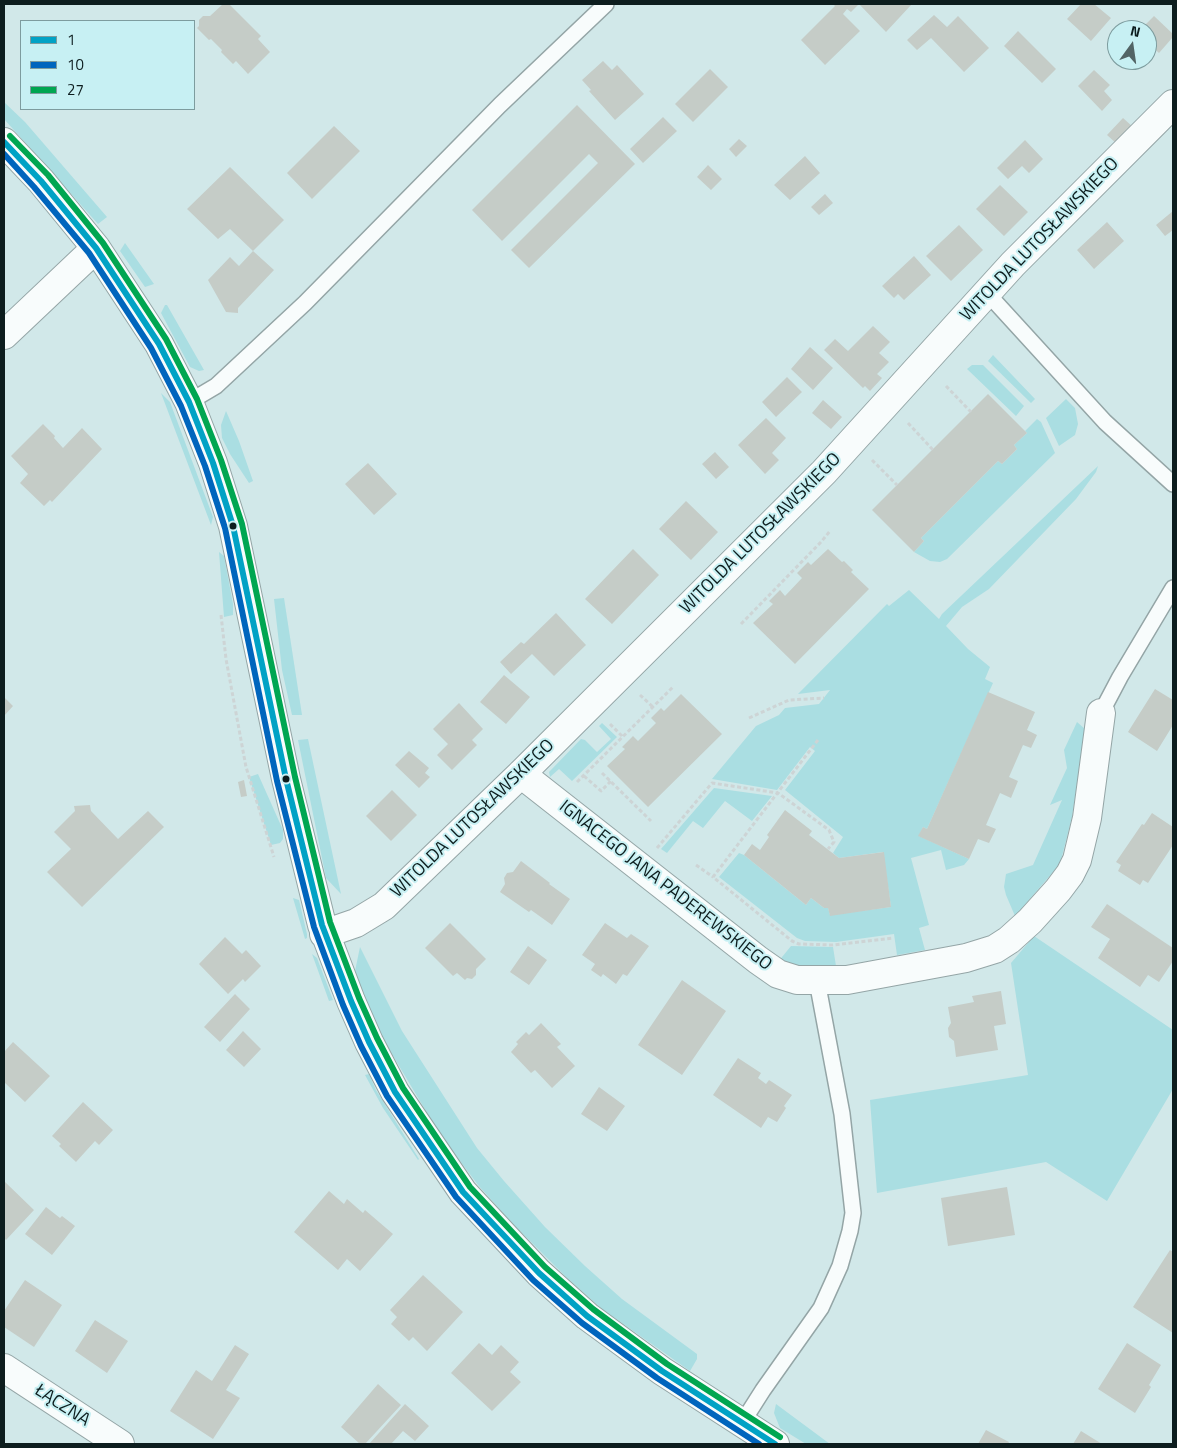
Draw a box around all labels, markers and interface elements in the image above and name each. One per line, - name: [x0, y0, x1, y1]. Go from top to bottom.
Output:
- legend: [20, 20, 195, 110]
- north arrow: [1107, 20, 1157, 70]
- text: N: [1128, 20, 1143, 42]
- text: 1: [67, 28, 75, 51]
- text: 10: [67, 53, 84, 76]
- text: 27: [67, 78, 84, 101]
- street label: WITOLDA LUTOSŁAWSKIEGO: [956, 154, 1124, 326]
- street label: WITOLDA LUTOSŁAWSKIEGO: [676, 449, 846, 619]
- unlabelled marker: [228, 521, 238, 531]
- street label: WITOLDA LUTOSŁAWSKIEGO: [387, 735, 559, 903]
- unlabelled marker: [281, 774, 291, 784]
- street label: IGNACEGO JANA PADEREWSKIEGO: [554, 796, 776, 976]
- street label: ŁĄCZNA: [30, 1380, 94, 1432]

